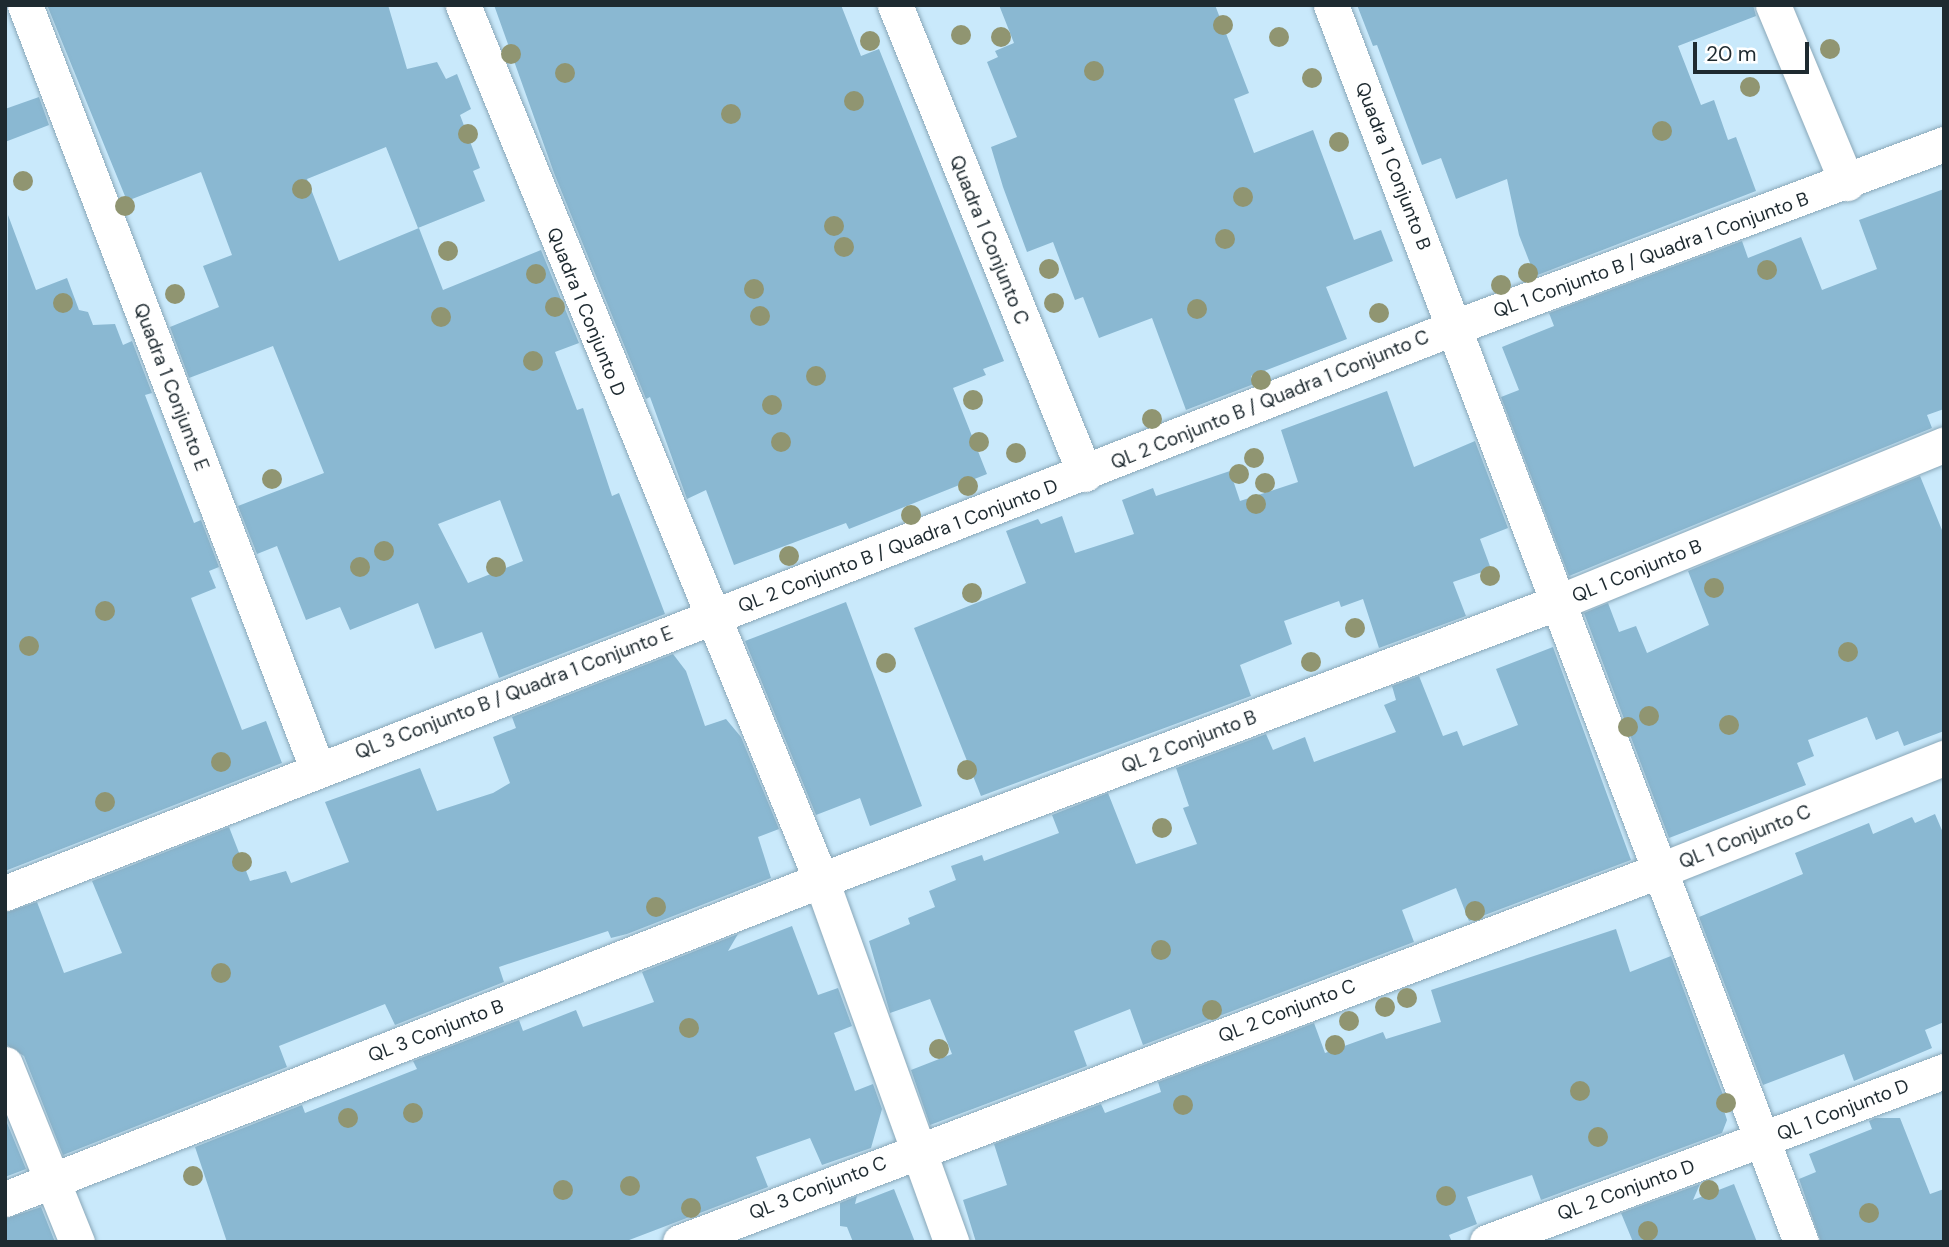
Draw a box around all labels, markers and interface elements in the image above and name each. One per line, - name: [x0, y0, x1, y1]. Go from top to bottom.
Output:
- scale bar: [1697, 28, 1812, 72]
- text: 20 m: [1706, 40, 1757, 68]
- street label: Quadra 1 Conjunto B: [1350, 79, 1436, 253]
- street label: Quadra 1 Conjunto C: [945, 152, 1033, 328]
- street label: QL 1 Conjunto B / Quadra 1 Conjunto B: [1490, 187, 1812, 323]
- street label: Quadra 1 Conjunto D: [542, 224, 630, 400]
- street label: Quadra 1 Conjunto E: [129, 300, 213, 474]
- street label: QL 2 Conjunto B / Quadra 1 Conjunto C: [1108, 326, 1432, 474]
- street label: QL 2 Conjunto B / Quadra 1 Conjunto D: [735, 474, 1061, 618]
- street label: QL 1 Conjunto B: [1569, 535, 1705, 607]
- street label: QL 3 Conjunto B / Quadra 1 Conjunto E: [352, 622, 676, 764]
- street label: QL 2 Conjunto B: [1118, 706, 1260, 778]
- street label: QL 1 Conjunto C: [1676, 800, 1814, 874]
- street label: QL 2 Conjunto C: [1215, 974, 1359, 1048]
- street label: QL 3 Conjunto B: [365, 995, 507, 1067]
- street label: QL 1 Conjunto D: [1774, 1074, 1912, 1146]
- street label: QL 3 Conjunto C: [746, 1151, 890, 1225]
- street label: QL 2 Conjunto D: [1554, 1155, 1698, 1225]

